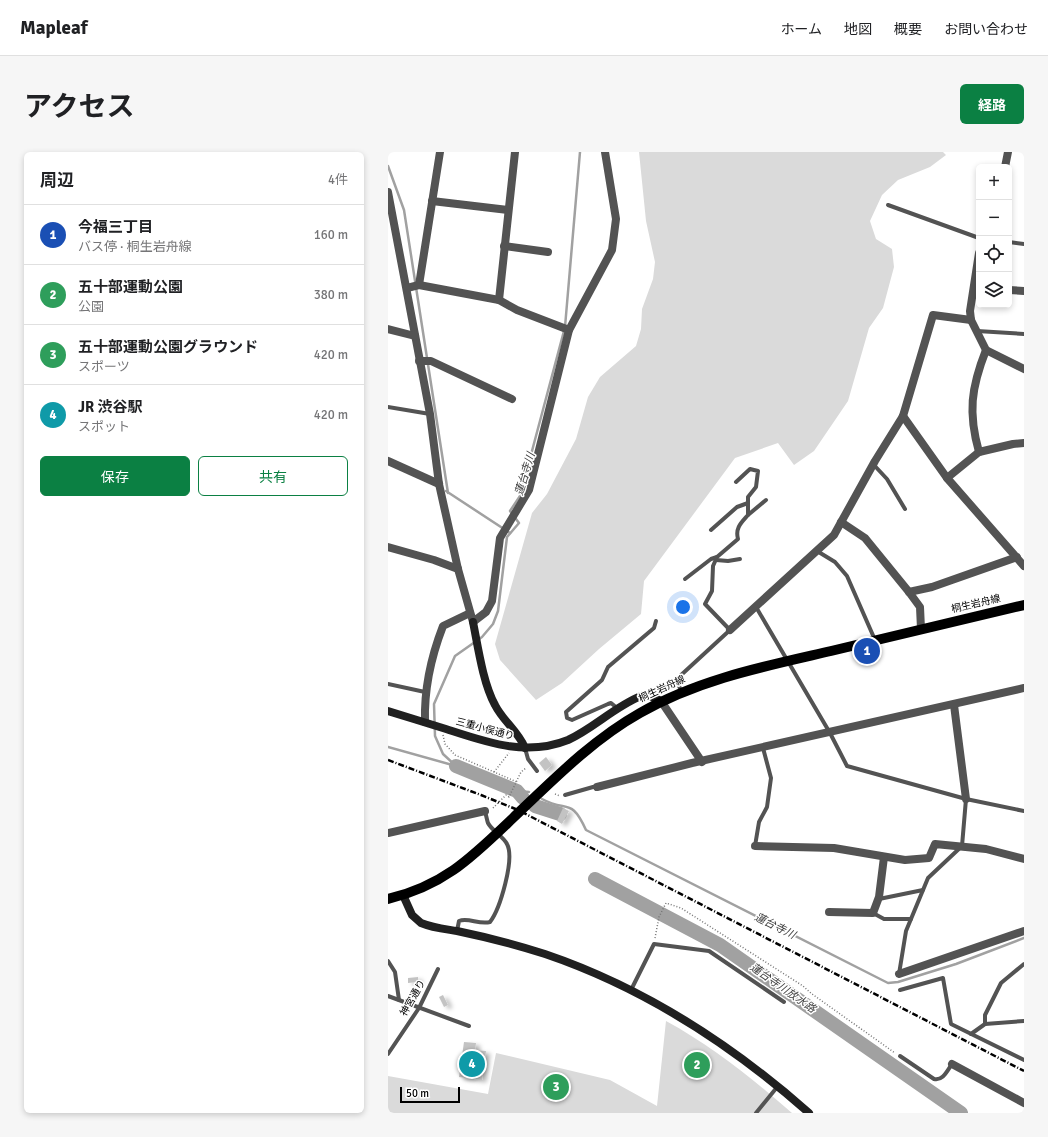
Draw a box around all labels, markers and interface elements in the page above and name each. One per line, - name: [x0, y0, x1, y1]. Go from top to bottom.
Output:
- text: Mapleaf: [20, 16, 88, 40]
- text: ホーム: [780, 21, 822, 38]
- text: 地図: [844, 21, 872, 38]
- text: 概要: [894, 21, 922, 38]
- text: お問い合わせ: [944, 21, 1028, 38]
- button: 経路: [960, 84, 1024, 124]
- text: アクセス: [24, 90, 135, 124]
- map controls: [976, 164, 1012, 308]
- button: +: [976, 164, 1012, 200]
- text: 周辺: [40, 170, 74, 191]
- text: 4件: [328, 172, 348, 188]
- button: −: [976, 200, 1012, 236]
- text: 今福三丁目: [78, 218, 153, 236]
- text: 1: [49, 227, 57, 243]
- text: 160 m: [314, 227, 348, 243]
- button: locate: [976, 236, 1012, 272]
- text: バス停 · 桐生岩舟線: [78, 239, 192, 255]
- button: layers: [976, 272, 1012, 308]
- text: 五十部運動公園: [78, 278, 183, 296]
- text: 2: [49, 287, 57, 303]
- text: 380 m: [314, 287, 348, 303]
- text: 公園: [78, 299, 104, 315]
- text: 五十部運動公園グラウンド: [78, 338, 258, 356]
- text: 3: [49, 347, 57, 363]
- text: 420 m: [314, 347, 348, 363]
- text: スポーツ: [78, 359, 130, 375]
- text: JR 渋谷駅: [78, 398, 143, 416]
- text: 4: [49, 407, 57, 423]
- text: 420 m: [314, 407, 348, 423]
- text: スポット: [78, 419, 130, 435]
- water label: 蓮台寺川: [512, 450, 538, 497]
- button: 保存: [40, 456, 190, 496]
- button: 共有: [198, 456, 348, 496]
- street label: 桐生岩舟線: [950, 593, 1002, 615]
- your location: [673, 597, 693, 617]
- pin: 1: [854, 636, 880, 666]
- street label: 桐生岩舟線: [637, 673, 687, 705]
- street label: 三重小俣通り: [454, 715, 516, 743]
- water label: 蓮台寺川: [752, 910, 798, 942]
- water label: 蓮台寺川放水路: [748, 961, 819, 1016]
- street label: 神宮通り: [398, 978, 428, 1018]
- pin: 4: [459, 1049, 485, 1079]
- pin: 2: [684, 1050, 710, 1080]
- pin: 3: [543, 1072, 569, 1102]
- scale bar: [400, 1085, 460, 1104]
- text: 50 m: [406, 1087, 429, 1100]

